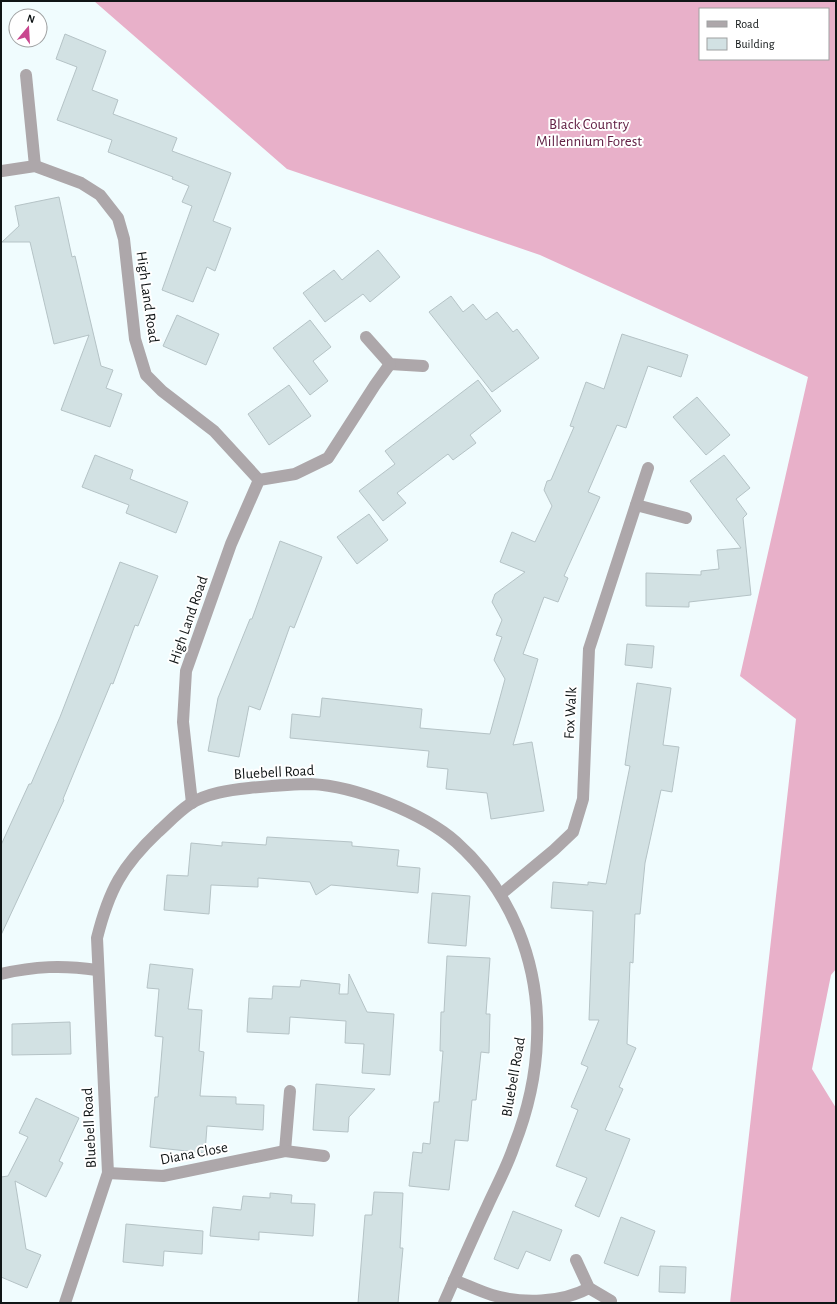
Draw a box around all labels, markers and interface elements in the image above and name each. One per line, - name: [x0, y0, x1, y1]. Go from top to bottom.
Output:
- north arrow: [8, 8, 48, 48]
- legend: [699, 8, 829, 60]
- text: N: [26, 13, 36, 25]
- text: Road: [735, 18, 759, 30]
- text: Building: [735, 38, 775, 50]
- park label: Black Country Millennium Forest: [536, 117, 642, 149]
- street label: High Land Road: [134, 250, 161, 344]
- street label: High Land Road: [166, 574, 211, 666]
- street label: Fox Walk: [562, 686, 579, 739]
- street label: Bluebell Road: [233, 763, 315, 782]
- street label: Bluebell Road: [499, 1036, 528, 1118]
- street label: Bluebell Road: [80, 1087, 99, 1169]
- street label: Diana Close: [159, 1140, 229, 1167]

